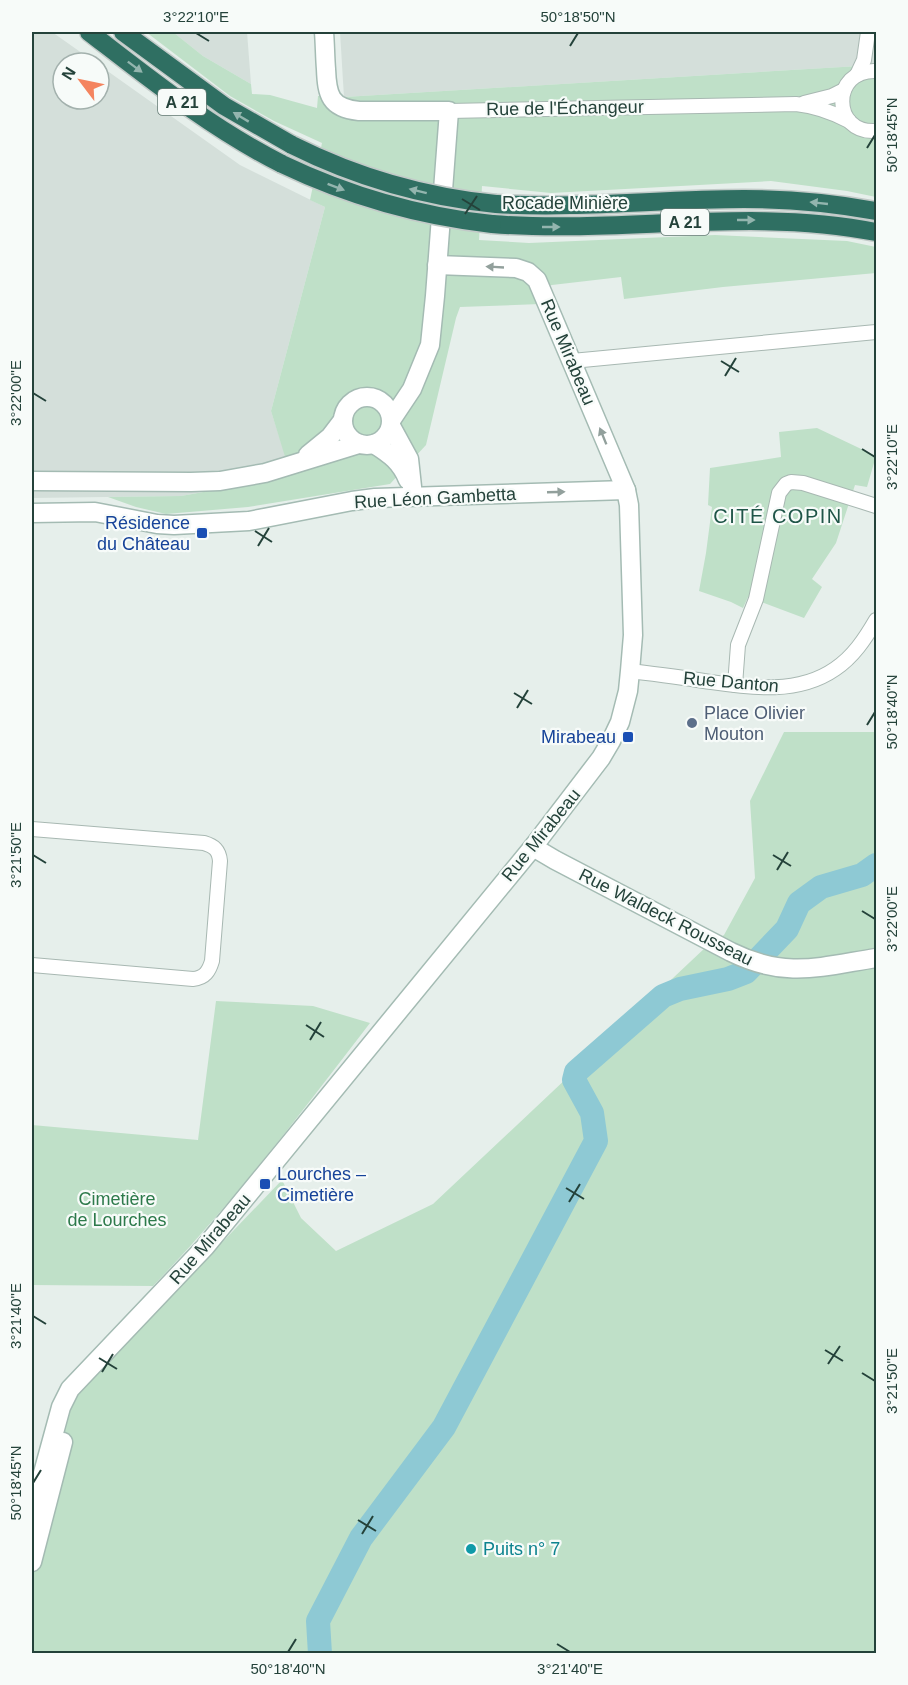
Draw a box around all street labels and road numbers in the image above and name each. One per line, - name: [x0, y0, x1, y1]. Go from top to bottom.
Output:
- road number: A 21: [158, 89, 206, 115]
- street label: Rue de l'Échangeur: [486, 97, 644, 119]
- street label: Rocade Minière: [502, 193, 628, 213]
- road number: A 21: [661, 209, 709, 235]
- street label: Rue Mirabeau: [537, 296, 599, 408]
- street label: Rue Léon Gambetta: [354, 484, 517, 512]
- street label: Rue Danton: [682, 668, 780, 696]
- street label: Rue Mirabeau: [498, 785, 584, 885]
- street label: Rue Waldeck Rousseau: [576, 864, 756, 970]
- street label: Rue Mirabeau: [165, 1190, 255, 1288]

